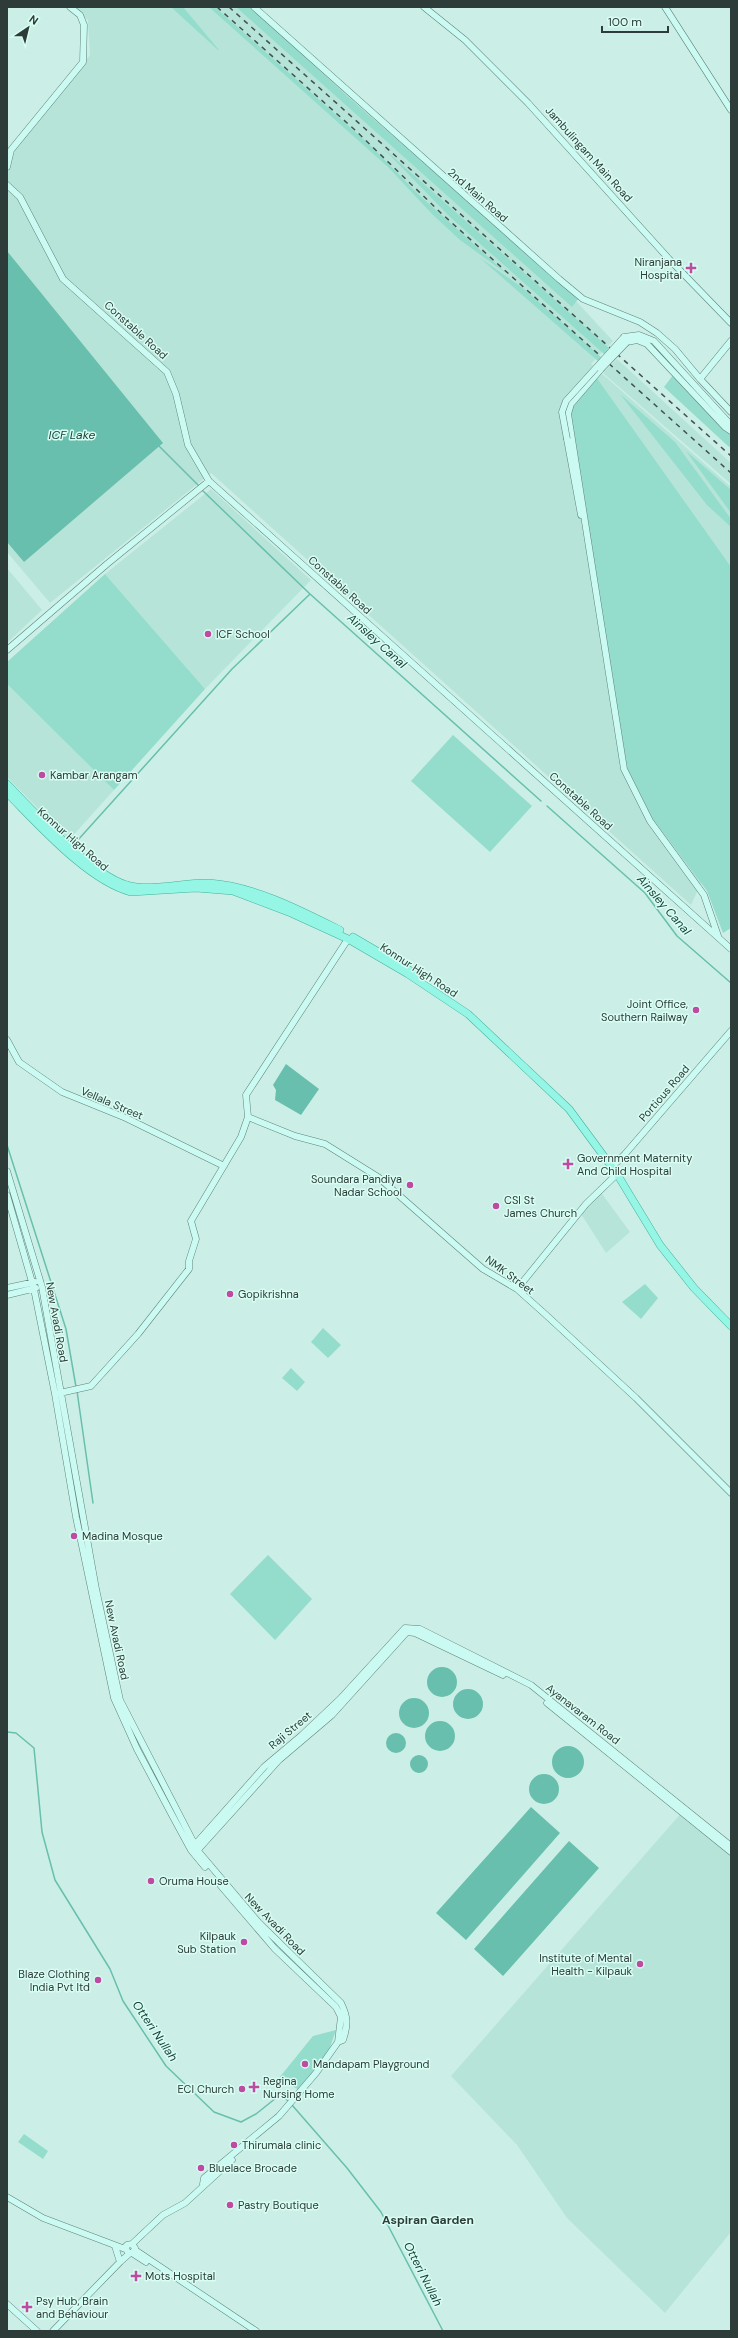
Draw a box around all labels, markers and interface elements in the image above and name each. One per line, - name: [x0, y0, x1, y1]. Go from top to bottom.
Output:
- north arrow: [8, 8, 48, 48]
- scale bar: [602, 8, 668, 34]
- text: N: [26, 12, 41, 28]
- text: 100 m: [608, 14, 642, 30]
- street label: Jambulingam Main Road: [542, 103, 636, 205]
- street label: 2nd Main Road: [445, 165, 511, 225]
- place label: Niranjana Hospital: [634, 255, 682, 282]
- marker: Niranjana Hospital: [685, 262, 697, 274]
- street label: Constable Road: [101, 298, 171, 362]
- water label: ICF Lake: [49, 427, 96, 443]
- street label: Constable Road: [305, 553, 375, 617]
- water label: Ainsley Canal: [343, 609, 410, 672]
- place label: ICF School: [216, 627, 270, 641]
- marker: ICF School: [203, 629, 213, 639]
- place label: Kambar Arangam: [50, 768, 138, 782]
- street label: Constable Road: [546, 769, 616, 833]
- marker: Kambar Arangam: [37, 770, 47, 780]
- street label: Konnur High Road: [35, 804, 111, 874]
- water label: Ainsley Canal: [633, 871, 695, 939]
- street label: Konnur High Road: [378, 940, 460, 1000]
- place label: Joint Office, Southern Railway: [601, 997, 688, 1024]
- marker: Joint Office, Southern Railway: [691, 1005, 701, 1015]
- street label: Portious Road: [636, 1062, 692, 1124]
- street label: Vellala Street: [79, 1084, 145, 1122]
- place label: Government Maternity And Child Hospital: [577, 1151, 692, 1178]
- marker: Government Maternity And Child Hospital: [562, 1158, 574, 1170]
- place label: Soundara Pandiya Nadar School: [311, 1172, 402, 1199]
- marker: Soundara Pandiya Nadar School: [405, 1180, 415, 1190]
- place label: CSI St James Church: [504, 1193, 577, 1220]
- marker: CSI St James Church: [491, 1201, 501, 1211]
- street label: NMK Street: [483, 1252, 537, 1298]
- street label: New Avadi Road: [43, 1281, 71, 1363]
- place label: Gopikrishna: [238, 1287, 299, 1301]
- marker: Gopikrishna: [225, 1289, 235, 1299]
- place label: Madina Mosque: [82, 1529, 163, 1543]
- marker: Madina Mosque: [69, 1531, 79, 1541]
- street label: New Avadi Road: [102, 1599, 132, 1681]
- street label: Ayanavaram Road: [543, 1681, 623, 1747]
- street label: Raji Street: [266, 1708, 314, 1752]
- place label: Oruma House: [159, 1874, 229, 1888]
- marker: Oruma House: [146, 1876, 156, 1886]
- street label: New Avadi Road: [242, 1890, 308, 1958]
- place label: Kilpauk Sub Station: [177, 1929, 236, 1956]
- marker: Kilpauk Sub Station: [239, 1937, 249, 1947]
- place label: Institute of Mental Health - Kilpauk: [539, 1951, 632, 1978]
- marker: Institute of Mental Health - Kilpauk: [635, 1959, 645, 1969]
- place label: Blaze Clothing India Pvt ltd: [18, 1967, 90, 1994]
- marker: Blaze Clothing India Pvt ltd: [93, 1975, 103, 1985]
- water label: Otteri Nullah: [129, 1997, 181, 2065]
- place label: Mandapam Playground: [313, 2057, 430, 2071]
- marker: Mandapam Playground: [300, 2059, 310, 2069]
- place label: Regina Nursing Home: [263, 2074, 335, 2101]
- marker: Regina Nursing Home: [248, 2081, 260, 2093]
- place label: ECI Church: [177, 2082, 234, 2096]
- marker: ECI Church: [237, 2084, 247, 2094]
- place label: Thirumala clinic: [242, 2138, 321, 2152]
- marker: Thirumala clinic: [229, 2140, 239, 2150]
- place label: Bluelace Brocade: [209, 2161, 297, 2175]
- marker: Bluelace Brocade: [196, 2163, 206, 2173]
- place label: Pastry Boutique: [238, 2198, 319, 2212]
- marker: Pastry Boutique: [225, 2200, 235, 2210]
- district label: Aspiran Garden: [382, 2212, 474, 2228]
- water label: Otteri Nullah: [400, 2239, 446, 2309]
- place label: Mots Hospital: [145, 2269, 215, 2283]
- marker: Mots Hospital: [130, 2270, 142, 2282]
- place label: Psy Hub, Brain and Behaviour: [36, 2294, 108, 2321]
- marker: Psy Hub, Brain and Behaviour: [21, 2301, 33, 2313]

